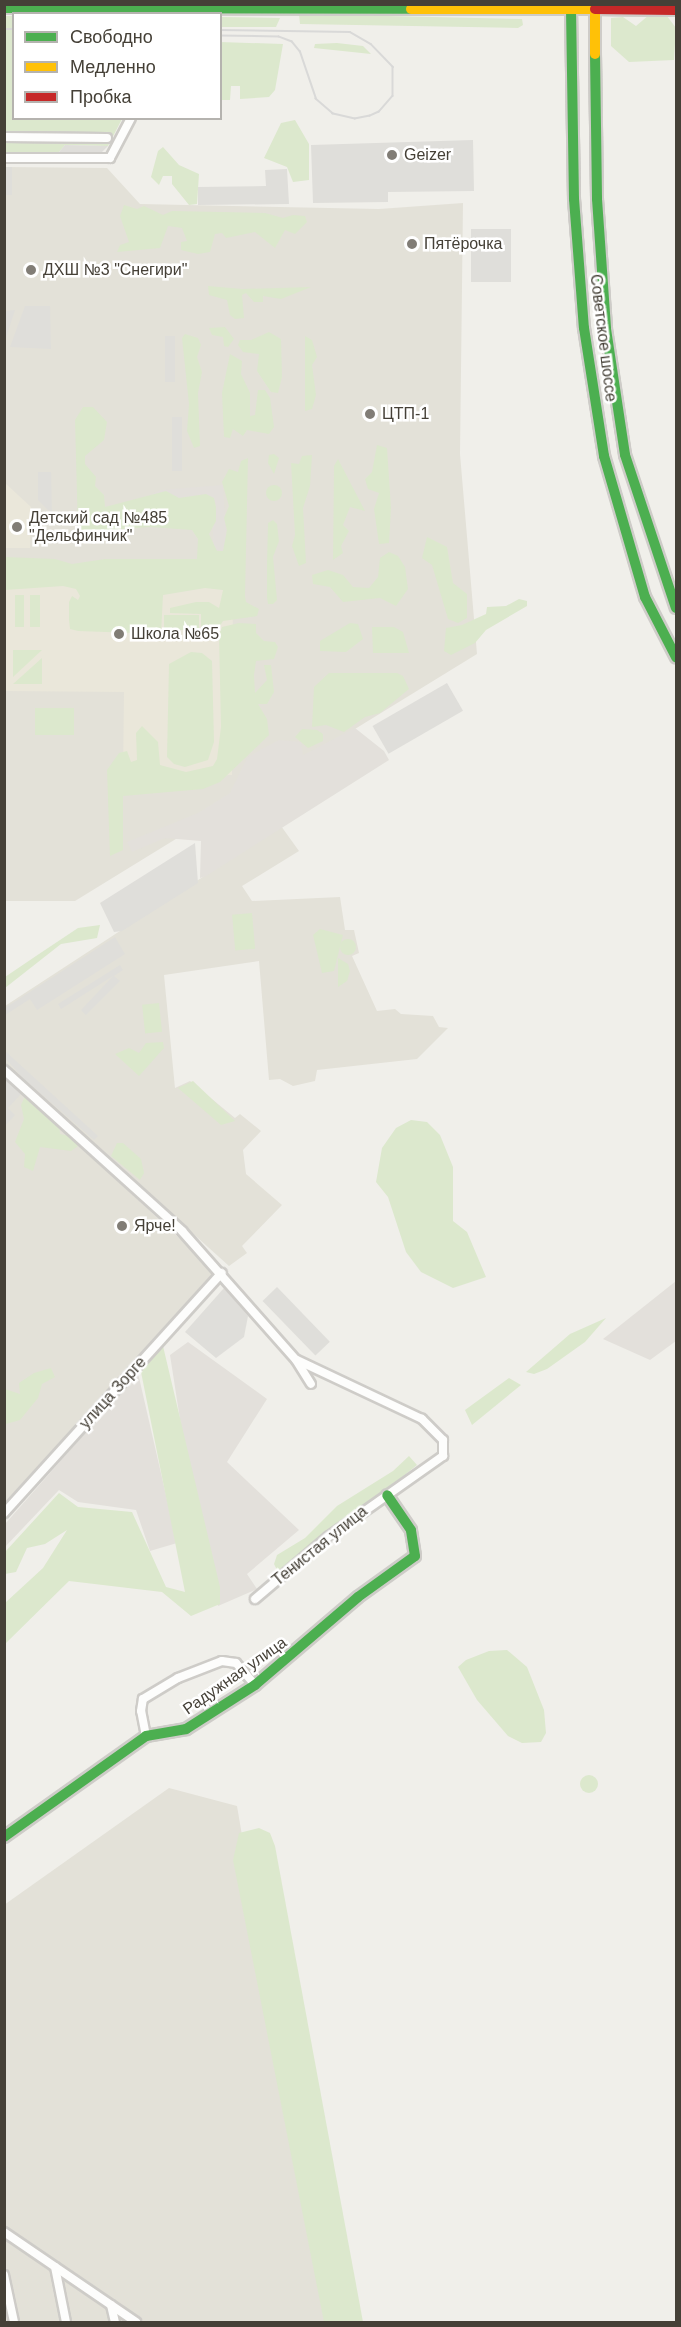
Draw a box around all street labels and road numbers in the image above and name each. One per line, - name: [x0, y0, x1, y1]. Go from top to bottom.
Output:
- street label: Советское шоссе: [586, 273, 620, 403]
- street label: улица Зорге: [76, 1353, 150, 1433]
- street label: Тенистая улица: [269, 1502, 371, 1590]
- street label: Радужная улица: [179, 1633, 291, 1719]

